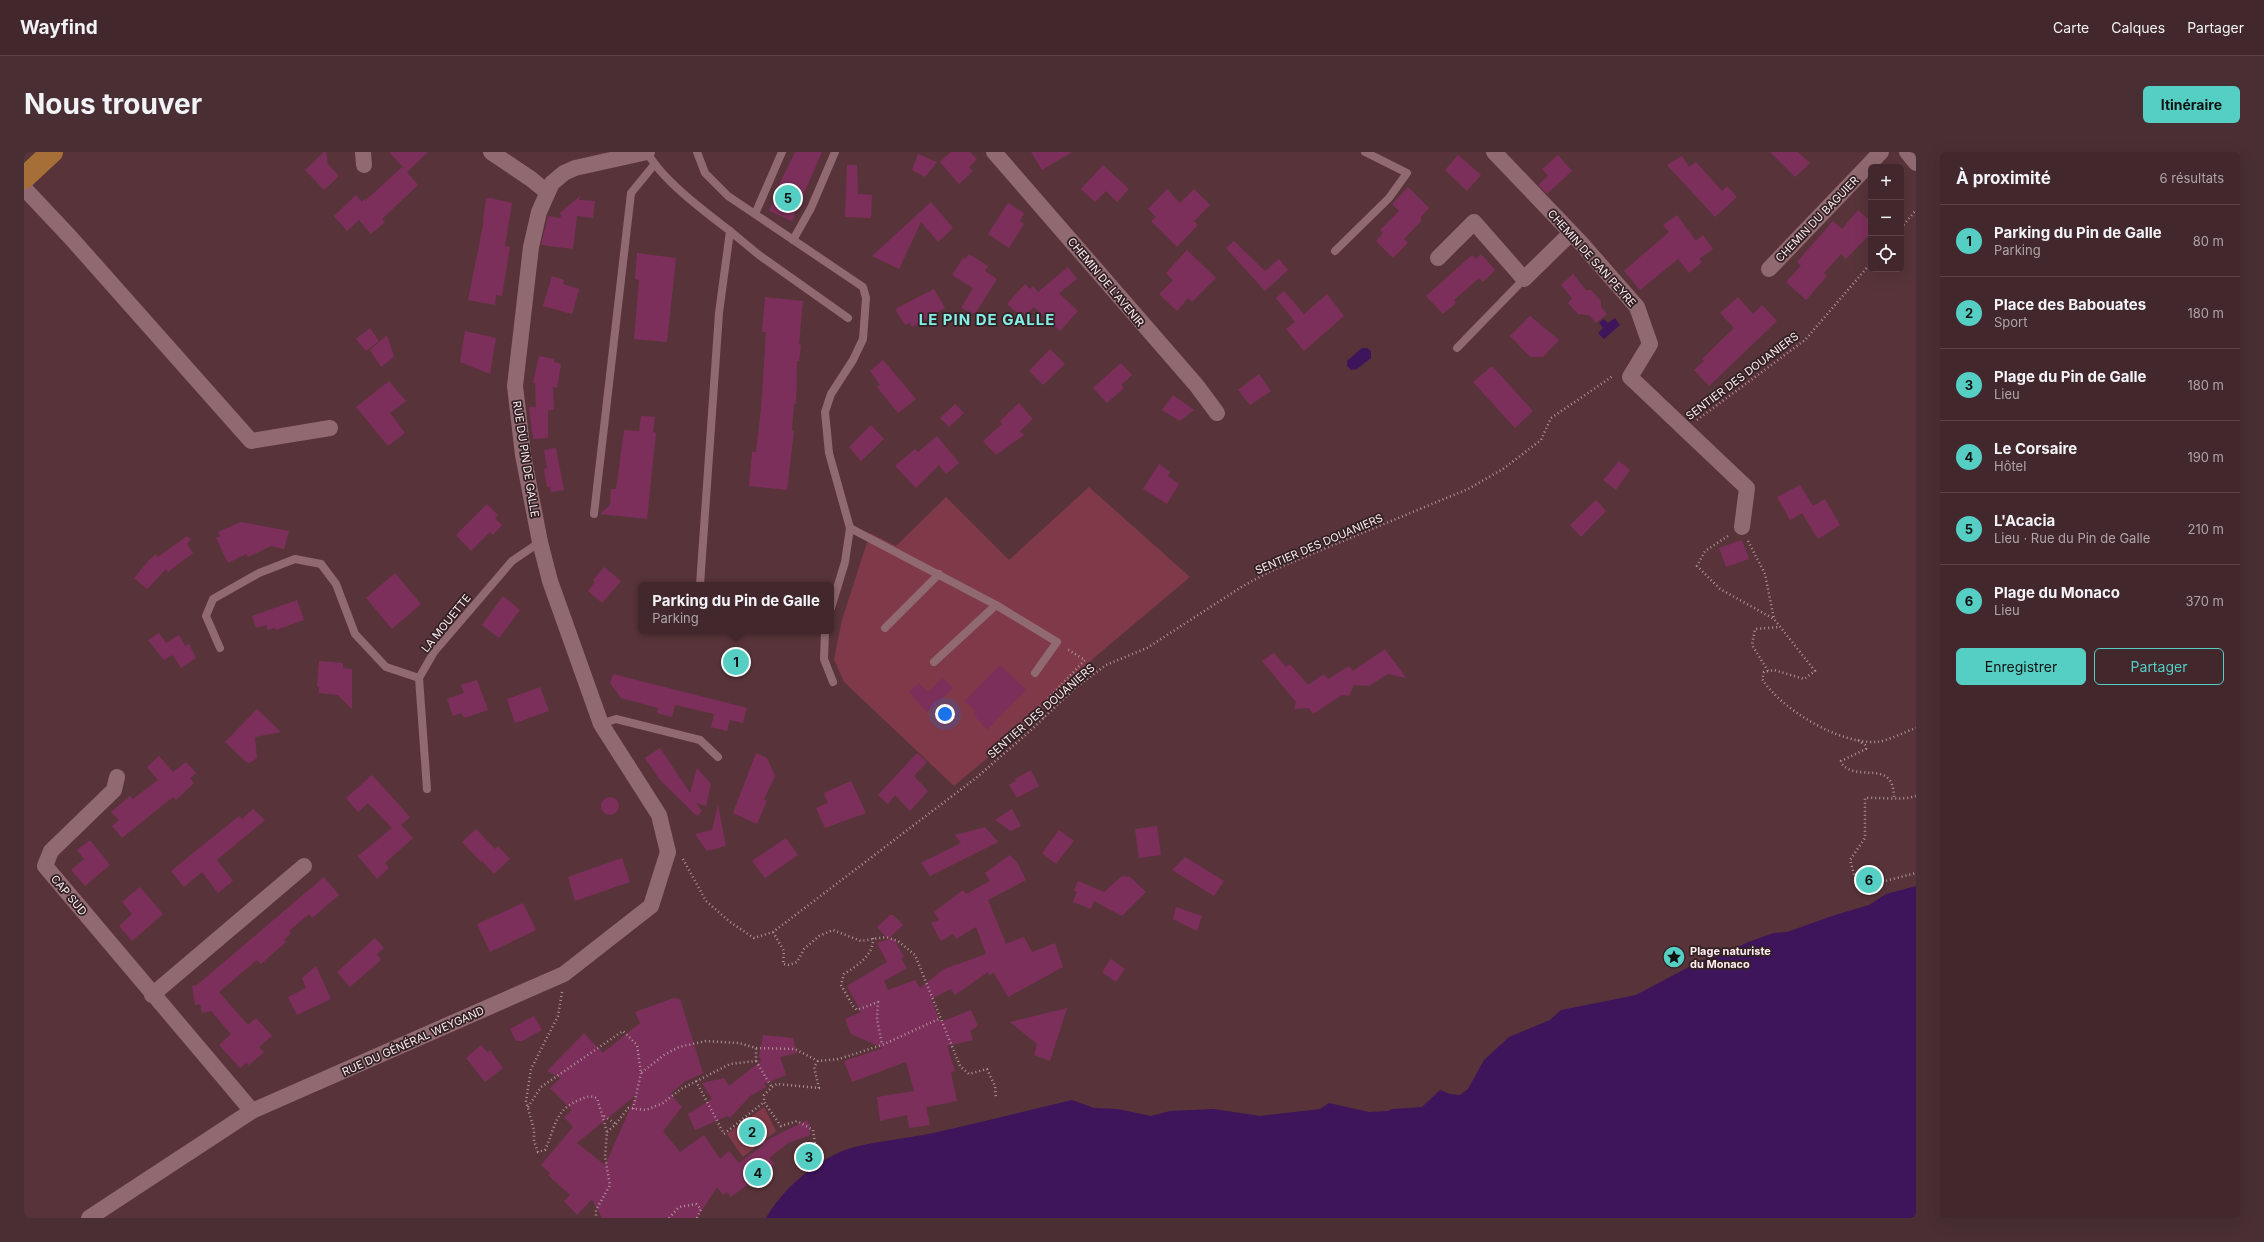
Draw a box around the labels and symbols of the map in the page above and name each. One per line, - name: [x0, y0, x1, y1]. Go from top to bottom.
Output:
- street label: CHEMIN DU BAGUIER: [1772, 173, 1862, 265]
- pin: 5: [775, 183, 801, 213]
- street label: CHEMIN DE SAN PEYRE: [1545, 207, 1639, 309]
- street label: CHEMIN DE L'AVENIR: [1065, 235, 1147, 329]
- district label: LE PIN DE GALLE: [919, 310, 1055, 329]
- street label: SENTIER DES DOUANIERS: [1683, 329, 1801, 423]
- street label: RUE DU PIN DE GALLE: [510, 400, 542, 518]
- street label: SENTIER DES DOUANIERS: [1253, 511, 1385, 577]
- street label: LA MOUETTE: [418, 591, 474, 655]
- pin: 1: [723, 647, 749, 677]
- street label: SENTIER DES DOUANIERS: [985, 661, 1097, 761]
- your location: [935, 704, 955, 724]
- pin: 6: [1856, 865, 1882, 895]
- street label: CAP SUD: [48, 872, 90, 918]
- place icon: Plage naturiste du Monaco: [1661, 944, 1687, 970]
- place label: Plage naturiste du Monaco: [1690, 944, 1771, 971]
- street label: RUE DU GÉNÉRAL WEYGAND: [340, 1003, 486, 1079]
- pin: 2: [739, 1117, 765, 1147]
- pin: 3: [796, 1142, 822, 1172]
- pin: 4: [745, 1158, 771, 1188]

